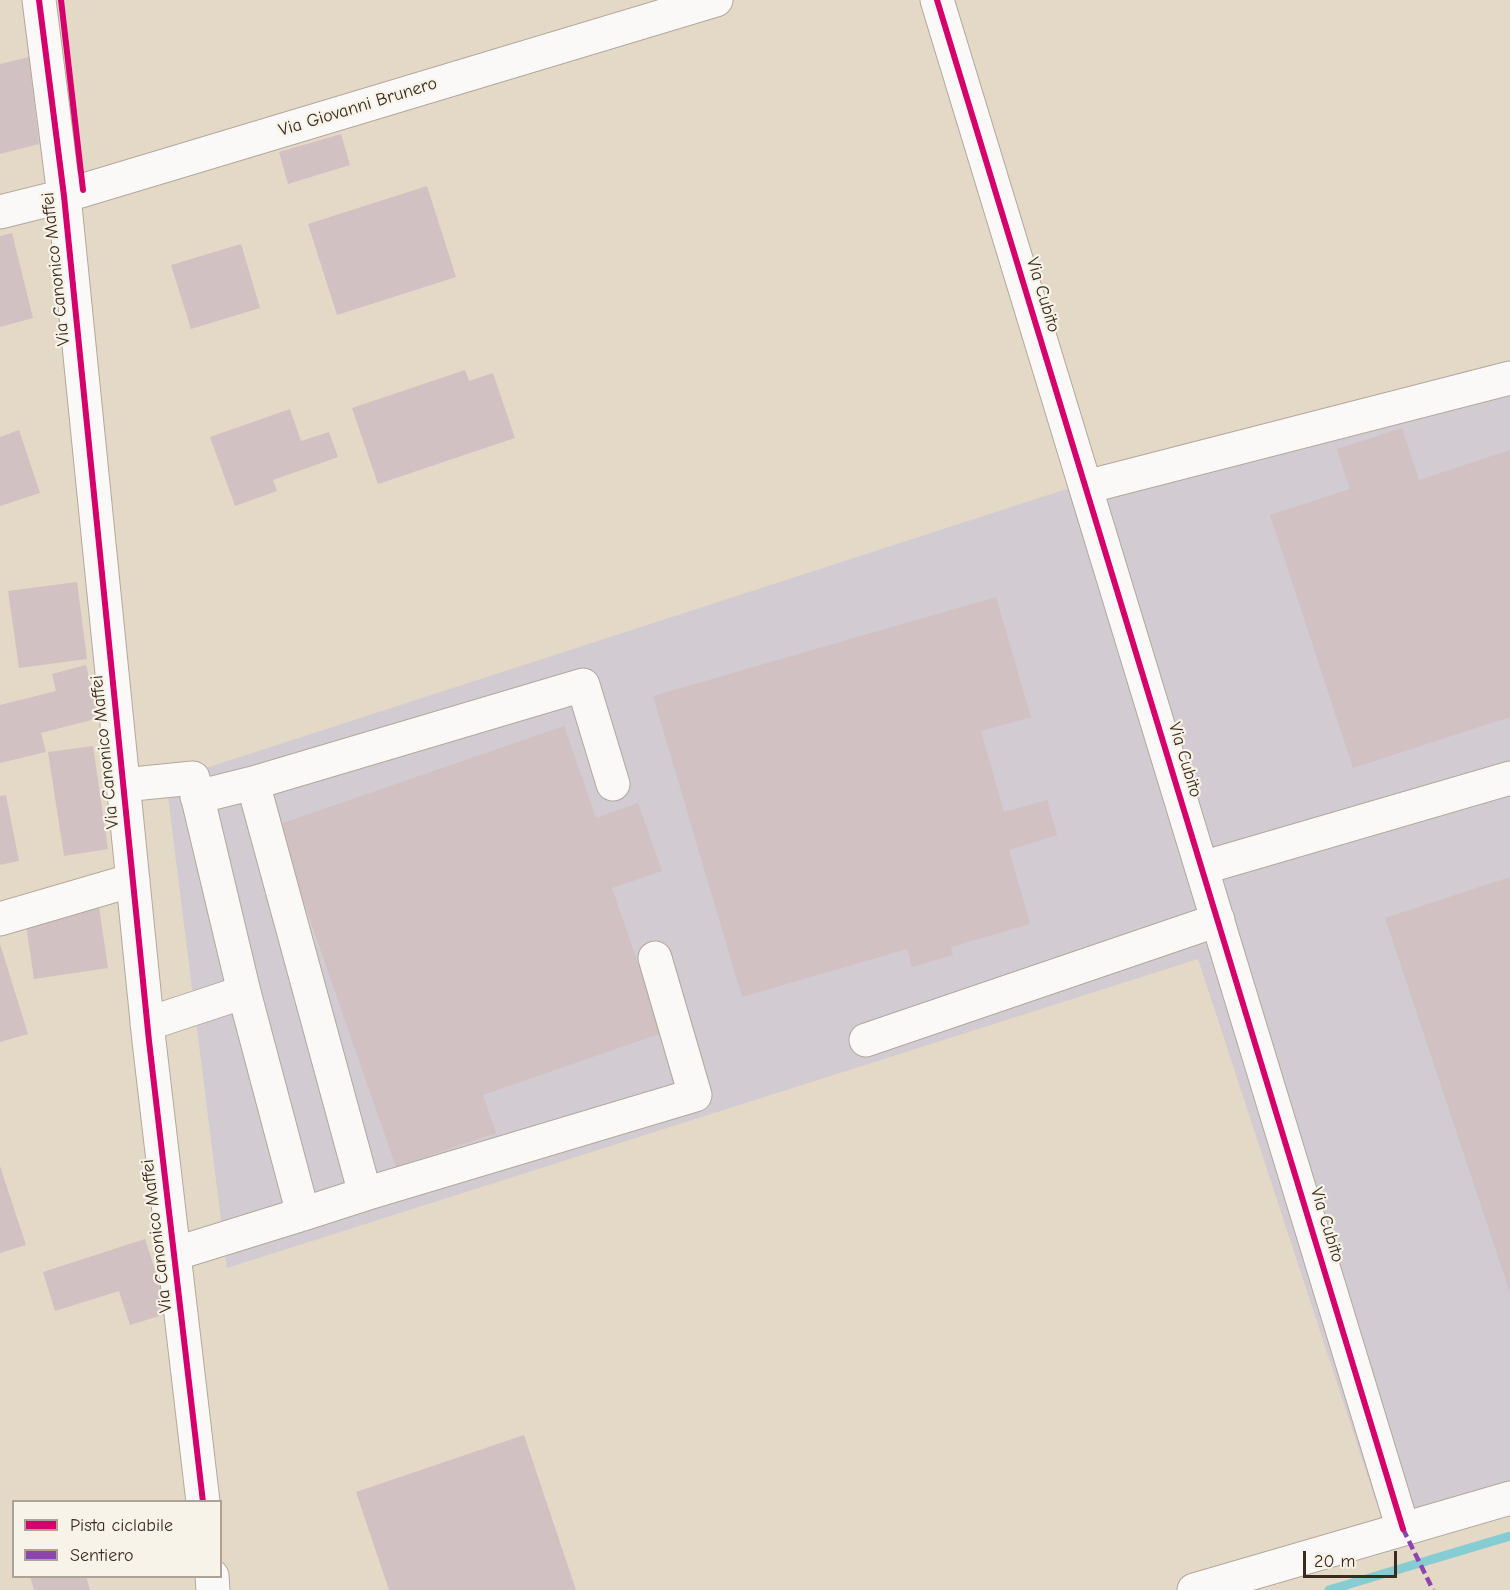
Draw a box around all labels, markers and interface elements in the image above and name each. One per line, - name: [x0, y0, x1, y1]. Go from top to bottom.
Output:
- street label: Via Giovanni Brunero: [276, 73, 440, 141]
- street label: Via Canonico Maffei: [37, 191, 75, 347]
- street label: Via Cubito: [1021, 255, 1065, 335]
- street label: Via Canonico Maffei: [86, 674, 124, 830]
- street label: Via Cubito: [1163, 720, 1207, 800]
- street label: Via Canonico Maffei: [137, 1158, 177, 1314]
- street label: Via Cubito: [1305, 1185, 1349, 1265]
- legend: [12, 1500, 222, 1578]
- text: Pista ciclabile: [70, 1515, 173, 1536]
- scale bar: [1306, 1539, 1400, 1577]
- text: Sentiero: [70, 1545, 134, 1566]
- text: 20 m: [1314, 1551, 1355, 1572]

